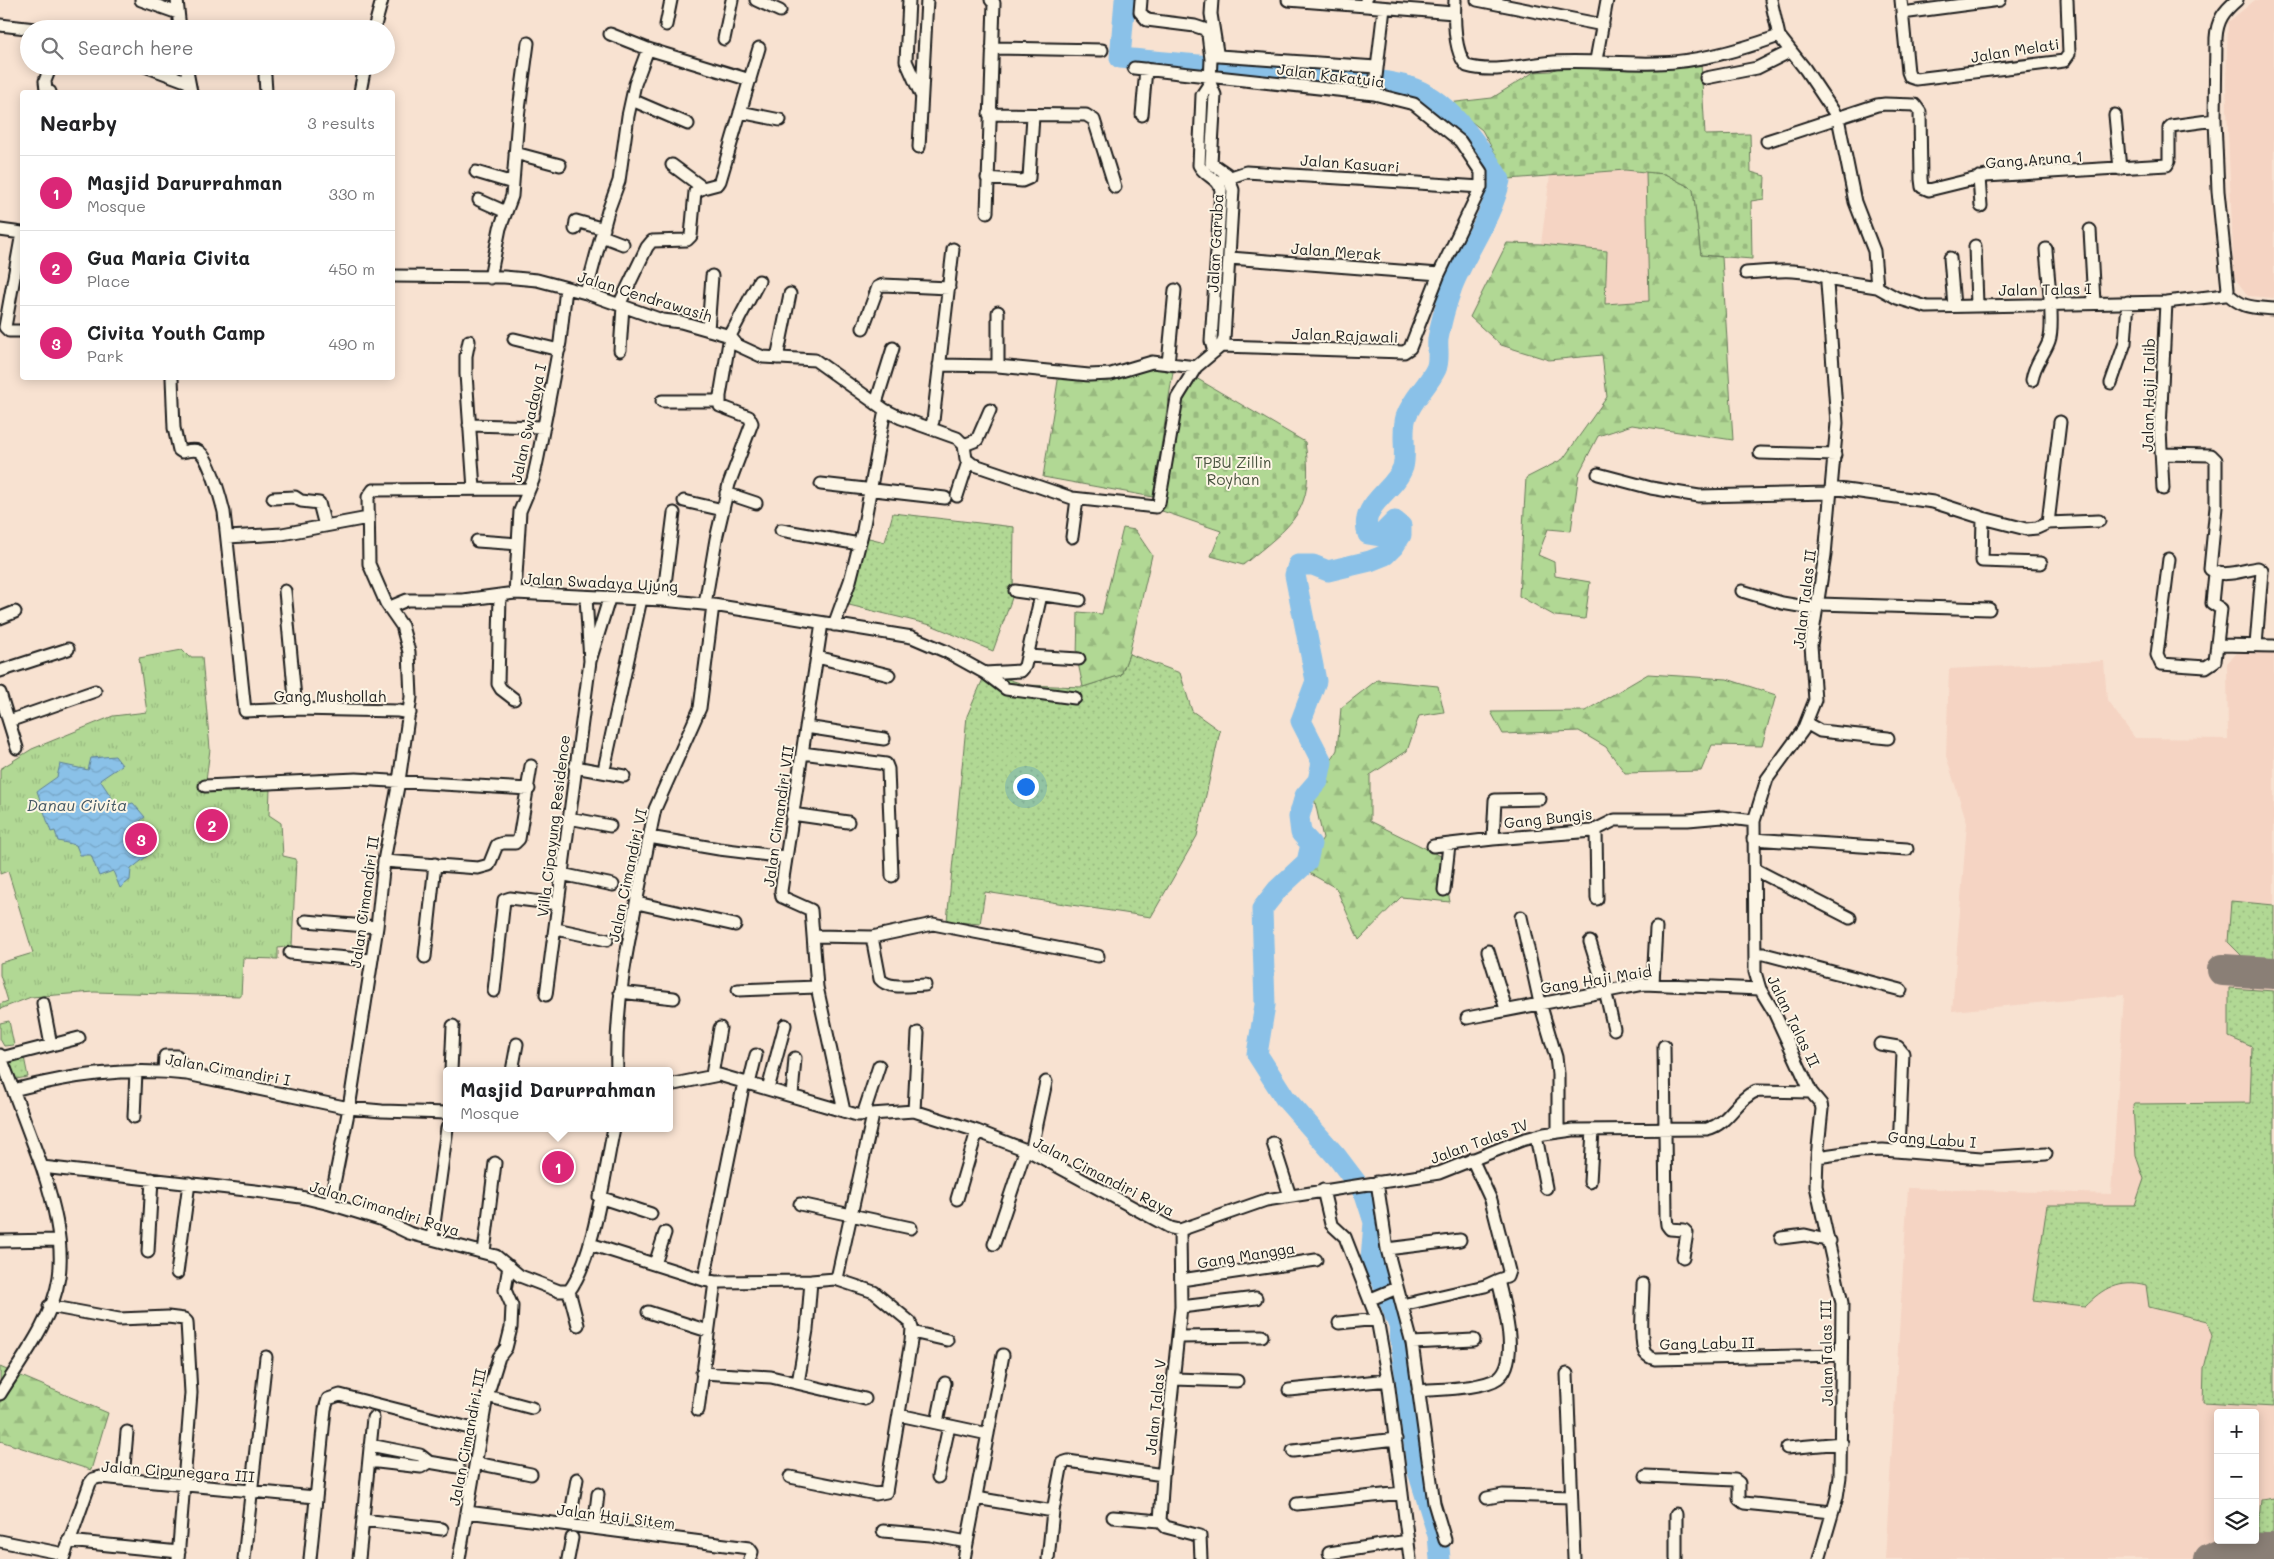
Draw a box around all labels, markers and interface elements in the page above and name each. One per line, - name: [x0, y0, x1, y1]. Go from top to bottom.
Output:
- search box: [20, 20, 395, 75]
- street label: Jalan Melati: [1969, 33, 2061, 67]
- icon: search: [38, 34, 66, 62]
- text: Search here: [78, 35, 194, 60]
- street label: Jalan Kakatuia: [1276, 58, 1386, 92]
- text: Nearby: [40, 109, 117, 136]
- text: 3 results: [307, 112, 375, 133]
- street label: Gang Aruna 1: [1985, 146, 2083, 172]
- street label: Jalan Kasuari: [1300, 150, 1400, 176]
- text: Masjid Darurrahman: [87, 170, 282, 195]
- text: 1: [52, 183, 60, 204]
- text: 330 m: [329, 183, 375, 204]
- street label: Jalan Garuba: [1202, 193, 1228, 293]
- text: Mosque: [87, 195, 146, 216]
- street label: Jalan Merak: [1290, 238, 1382, 264]
- text: Gua Maria Civita: [87, 245, 250, 270]
- text: 2: [52, 258, 60, 279]
- text: 450 m: [329, 258, 375, 279]
- street label: Jalan Cendrawasih: [575, 266, 715, 326]
- text: Place: [87, 270, 130, 291]
- street label: Jalan Talas I: [1998, 278, 2092, 300]
- text: Civita Youth Camp: [87, 320, 265, 345]
- street label: Jalan Rajawali: [1291, 323, 1399, 347]
- text: 3: [51, 333, 61, 354]
- text: 490 m: [328, 333, 375, 354]
- street label: Jalan Haji Talib: [2137, 338, 2159, 452]
- text: Park: [87, 345, 123, 366]
- street label: Jalan Swadaya I: [506, 362, 550, 484]
- park label: TPBU Zillin Royhan: [1195, 452, 1271, 489]
- street label: Jalan Talas II: [1788, 548, 1820, 650]
- street label: Jalan Swadaya Ujung: [523, 568, 679, 596]
- street label: Gang Mushollah: [274, 686, 386, 706]
- street label: Villa Cipayung Residence: [532, 734, 574, 918]
- street label: Jalan Cimandiri VII: [758, 744, 798, 888]
- your location: [1013, 774, 1039, 800]
- water label: Danau Civita: [27, 794, 127, 815]
- street label: Gang Bungis: [1503, 803, 1593, 833]
- pin: 2: [196, 806, 228, 844]
- street label: Jalan Cimandiri VI: [603, 806, 651, 944]
- pin: 3: [125, 820, 157, 858]
- street label: Jalan Cimandiri II: [345, 834, 383, 969]
- street label: Gang Haji Maid: [1539, 960, 1653, 998]
- street label: Jalan Talas II: [1763, 972, 1825, 1071]
- street label: Jalan Cimandiri I: [164, 1048, 292, 1090]
- popup: [443, 1067, 673, 1132]
- text: Masjid Darurrahman: [460, 1077, 656, 1102]
- text: Mosque: [460, 1102, 519, 1123]
- street label: Jalan Talas IV: [1427, 1114, 1531, 1168]
- street label: Gang Labu I: [1887, 1126, 1977, 1152]
- street label: Jalan Cimandiri Raya: [1030, 1132, 1178, 1220]
- pin: 1: [542, 1148, 574, 1186]
- street label: Jalan Cimandiri Raya: [308, 1176, 462, 1240]
- street label: Gang Mangga: [1196, 1237, 1296, 1273]
- street label: Jalan Talas III: [1815, 1299, 1837, 1406]
- street label: Gang Labu II: [1659, 1332, 1755, 1354]
- street label: Jalan Talas V: [1140, 1358, 1170, 1456]
- street label: Jalan Cimandiri III: [444, 1366, 490, 1507]
- map controls: [2214, 1409, 2259, 1544]
- button: +: [2214, 1409, 2259, 1454]
- button: −: [2214, 1454, 2259, 1499]
- street label: Jalan Cipunegara III: [101, 1456, 256, 1486]
- street label: Jalan Haji Sitem: [556, 1499, 676, 1533]
- button: layers: [2214, 1499, 2259, 1544]

